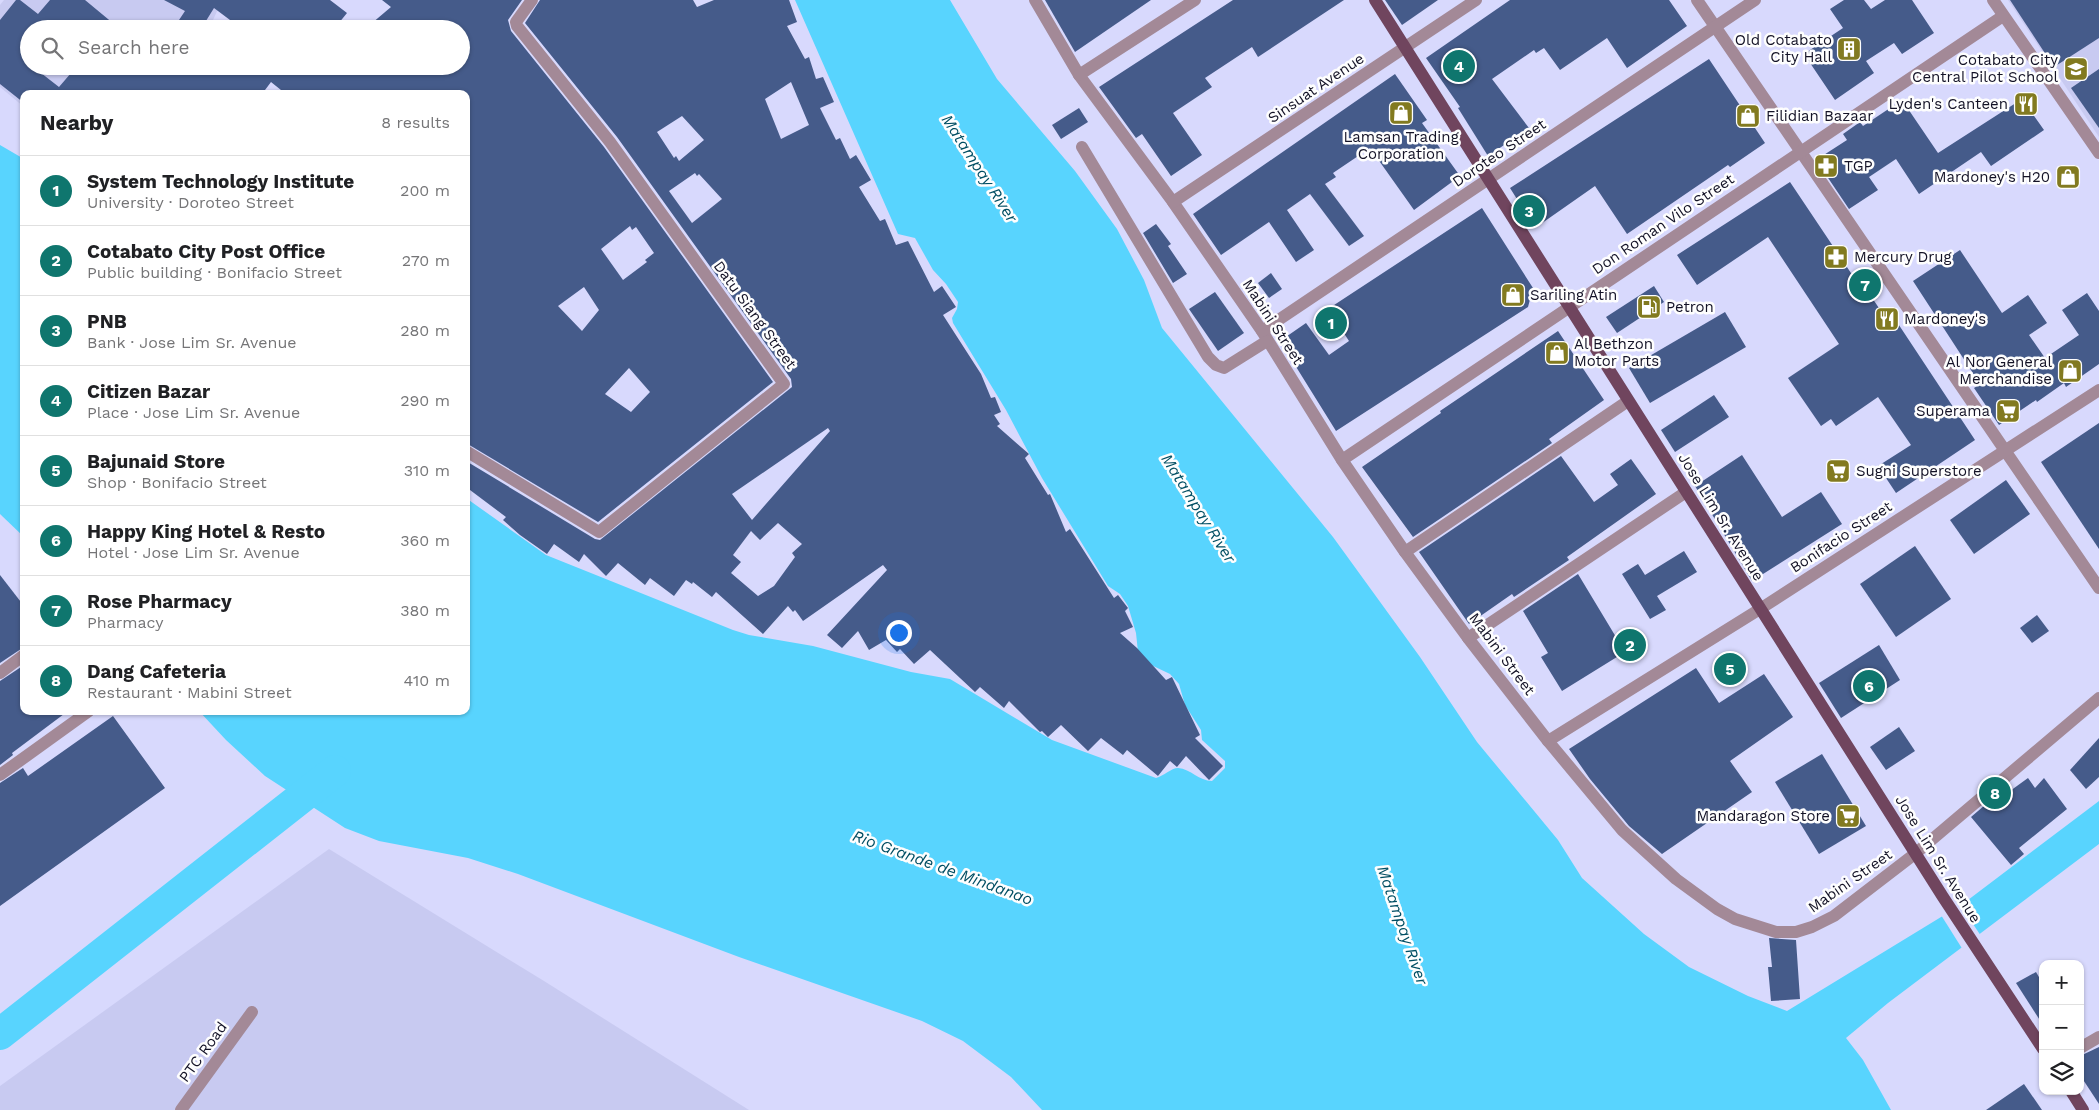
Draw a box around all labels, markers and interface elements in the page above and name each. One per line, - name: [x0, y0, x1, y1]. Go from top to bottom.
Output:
- search box: [20, 20, 470, 75]
- place label: Old Cotabato City Hall: [1735, 31, 1832, 66]
- icon: search: [38, 34, 66, 62]
- text: Search here: [78, 36, 189, 59]
- building icon: Old Cotabato City Hall: [1836, 36, 1862, 62]
- pin: 4: [1443, 47, 1475, 85]
- street label: Sinsuat Avenue: [1265, 49, 1367, 127]
- place label: Cotabato City Central Pilot School: [1912, 51, 2058, 86]
- school or university icon: Cotabato City Central Pilot School: [2063, 56, 2089, 82]
- restaurant icon: Lyden's Canteen: [2013, 91, 2039, 117]
- place label: Lyden's Canteen: [1888, 95, 2008, 113]
- shop icon: Lamsan Trading Corporation: [1388, 100, 1414, 126]
- shop icon: Filidian Bazaar: [1735, 103, 1761, 129]
- place label: Filidian Bazaar: [1766, 107, 1873, 125]
- text: Nearby: [40, 110, 113, 135]
- water label: Matampay River: [938, 111, 1022, 226]
- text: 8 results: [381, 113, 450, 132]
- street label: Doroteo Street: [1449, 115, 1550, 191]
- place label: Lamsan Trading Corporation: [1343, 128, 1459, 163]
- pharmacy icon: TGP: [1813, 153, 1839, 179]
- place label: TGP: [1844, 157, 1873, 175]
- shop icon: Mardoney's H20: [2055, 164, 2081, 190]
- place label: Mardoney's H20: [1934, 168, 2050, 186]
- street label: Don Roman Vilo Street: [1589, 169, 1738, 278]
- text: System Technology Institute: [87, 170, 354, 193]
- text: 1: [53, 181, 59, 200]
- text: 200 m: [400, 181, 450, 200]
- pin: 3: [1513, 192, 1545, 230]
- text: University · Doroteo Street: [87, 193, 294, 212]
- text: Cotabato City Post Office: [87, 240, 325, 263]
- pharmacy icon: Mercury Drug: [1823, 244, 1849, 270]
- place label: Mercury Drug: [1854, 248, 1952, 266]
- text: 2: [51, 251, 61, 270]
- text: 270 m: [402, 251, 450, 270]
- street label: Datu Siang Street: [710, 257, 801, 373]
- text: Public building · Bonifacio Street: [87, 263, 342, 282]
- pin: 7: [1849, 266, 1881, 304]
- street label: Mabini Street: [1239, 276, 1308, 369]
- shop icon: Sariling Atin: [1500, 282, 1526, 308]
- place label: Sariling Atin: [1530, 286, 1617, 304]
- fuel station icon: Petron: [1636, 294, 1662, 320]
- place label: Petron: [1666, 298, 1714, 316]
- pin: 1: [1315, 304, 1347, 342]
- restaurant icon: Mardoney's: [1874, 306, 1900, 332]
- text: PNB: [87, 310, 127, 333]
- place label: Mardoney's: [1904, 310, 1986, 328]
- text: 3: [51, 321, 61, 340]
- text: 280 m: [400, 321, 450, 340]
- text: Bank · Jose Lim Sr. Avenue: [87, 333, 297, 352]
- place label: Al Bethzon Motor Parts: [1574, 335, 1659, 370]
- shop icon: Al Bethzon Motor Parts: [1544, 340, 1570, 366]
- place label: Al Nor General Merchandise: [1946, 353, 2052, 388]
- shop icon: Al Nor General Merchandise: [2057, 358, 2083, 384]
- text: Citizen Bazar: [87, 380, 210, 403]
- text: 4: [51, 391, 61, 410]
- text: 290 m: [400, 391, 450, 410]
- supermarket icon: Superama: [1995, 398, 2021, 424]
- place label: Superama: [1916, 402, 1991, 420]
- text: Place · Jose Lim Sr. Avenue: [87, 403, 300, 422]
- text: Bajunaid Store: [87, 450, 225, 473]
- water label: Matampay River: [1157, 450, 1240, 567]
- street label: Jose Lim Sr. Avenue: [1674, 450, 1768, 584]
- supermarket icon: Sugni Superstore: [1825, 458, 1851, 484]
- text: 5: [51, 461, 61, 480]
- text: 310 m: [404, 461, 450, 480]
- place label: Sugni Superstore: [1856, 462, 1982, 480]
- text: Shop · Bonifacio Street: [87, 473, 267, 492]
- street label: Bonifacio Street: [1787, 497, 1896, 577]
- text: Happy King Hotel & Resto: [87, 520, 325, 543]
- text: 6: [51, 531, 61, 550]
- text: 360 m: [400, 531, 450, 550]
- text: Hotel · Jose Lim Sr. Avenue: [87, 543, 300, 562]
- text: Rose Pharmacy: [87, 590, 232, 613]
- text: 7: [51, 601, 61, 620]
- text: 380 m: [400, 601, 450, 620]
- street label: Mabini Street: [1465, 609, 1539, 699]
- text: Pharmacy: [87, 613, 163, 632]
- your location: [886, 620, 912, 646]
- pin: 2: [1614, 626, 1646, 664]
- pin: 5: [1714, 650, 1746, 688]
- text: Dang Cafeteria: [87, 660, 226, 683]
- pin: 6: [1853, 667, 1885, 705]
- text: 8: [51, 671, 61, 690]
- text: 410 m: [404, 671, 450, 690]
- text: Restaurant · Mabini Street: [87, 683, 292, 702]
- pin: 8: [1979, 774, 2011, 812]
- street label: Jose Lim Sr. Avenue: [1891, 792, 1985, 926]
- supermarket icon: Mandaragon Store: [1835, 803, 1861, 829]
- place label: Mandaragon Store: [1696, 807, 1830, 825]
- water label: Rio Grande de Mindanao: [850, 826, 1035, 909]
- street label: Mabini Street: [1805, 845, 1896, 917]
- water label: Matampay River: [1373, 863, 1432, 988]
- map controls: [2039, 960, 2084, 1095]
- button: +: [2039, 960, 2084, 1005]
- button: −: [2039, 1005, 2084, 1050]
- street label: PTC Road: [175, 1018, 231, 1086]
- button: layers: [2039, 1050, 2084, 1095]

